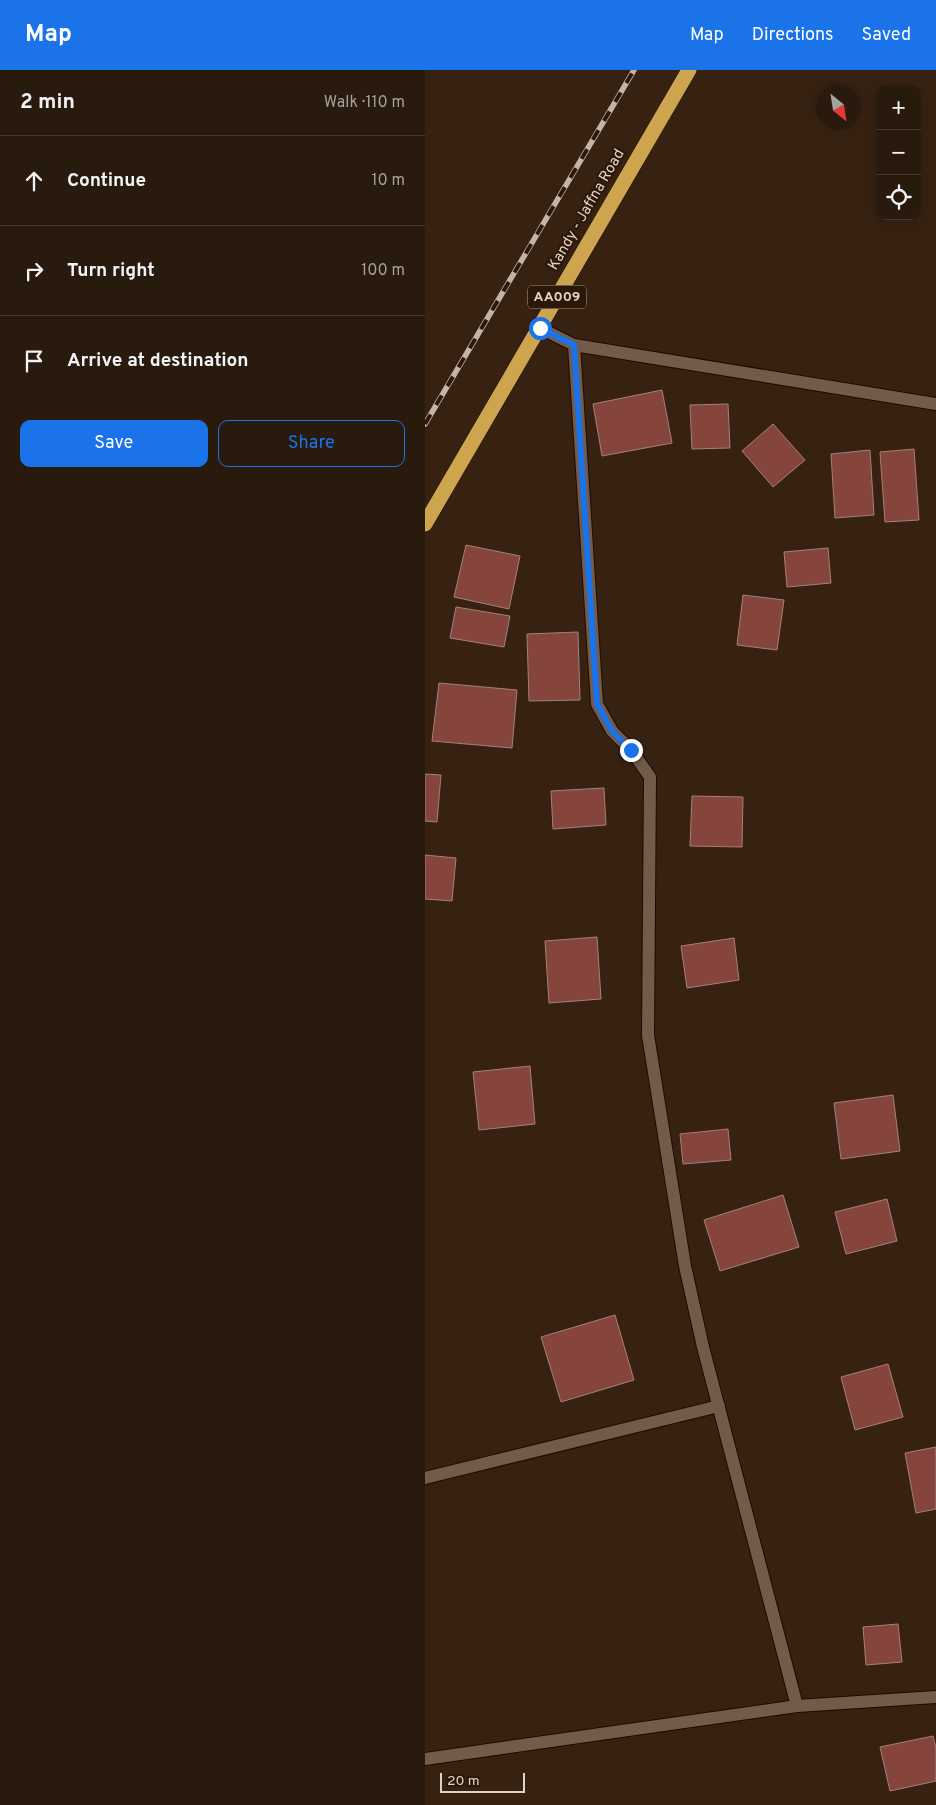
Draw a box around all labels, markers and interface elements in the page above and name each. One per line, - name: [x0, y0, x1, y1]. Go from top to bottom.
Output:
- text: Map: [25, 20, 72, 50]
- text: Map: [690, 24, 724, 47]
- text: Directions: [752, 24, 834, 47]
- text: Saved: [862, 24, 911, 47]
- north arrow: [816, 85, 861, 130]
- map controls: [876, 85, 921, 220]
- button: +: [876, 85, 921, 130]
- text: 2 min: [20, 89, 75, 116]
- text: Walk · 110 m: [324, 93, 405, 113]
- button: −: [876, 130, 921, 175]
- street label: Kandy - Jaffna Road: [545, 146, 629, 274]
- icon: ahead: [20, 167, 48, 195]
- text: Continue: [67, 169, 146, 193]
- text: 10 m: [371, 171, 405, 191]
- button: locate: [876, 175, 921, 220]
- icon: right: [20, 257, 48, 285]
- text: Turn right: [67, 259, 155, 283]
- text: 100 m: [361, 261, 405, 281]
- road number: AA009: [528, 286, 586, 308]
- route start: [529, 317, 552, 340]
- icon: arrive: [20, 347, 48, 375]
- text: Arrive at destination: [67, 349, 248, 373]
- button: Save: [20, 420, 208, 467]
- button: Share: [218, 420, 405, 467]
- route end: [620, 739, 643, 762]
- scale bar: [440, 1770, 525, 1793]
- text: 20 m: [447, 1773, 480, 1790]

